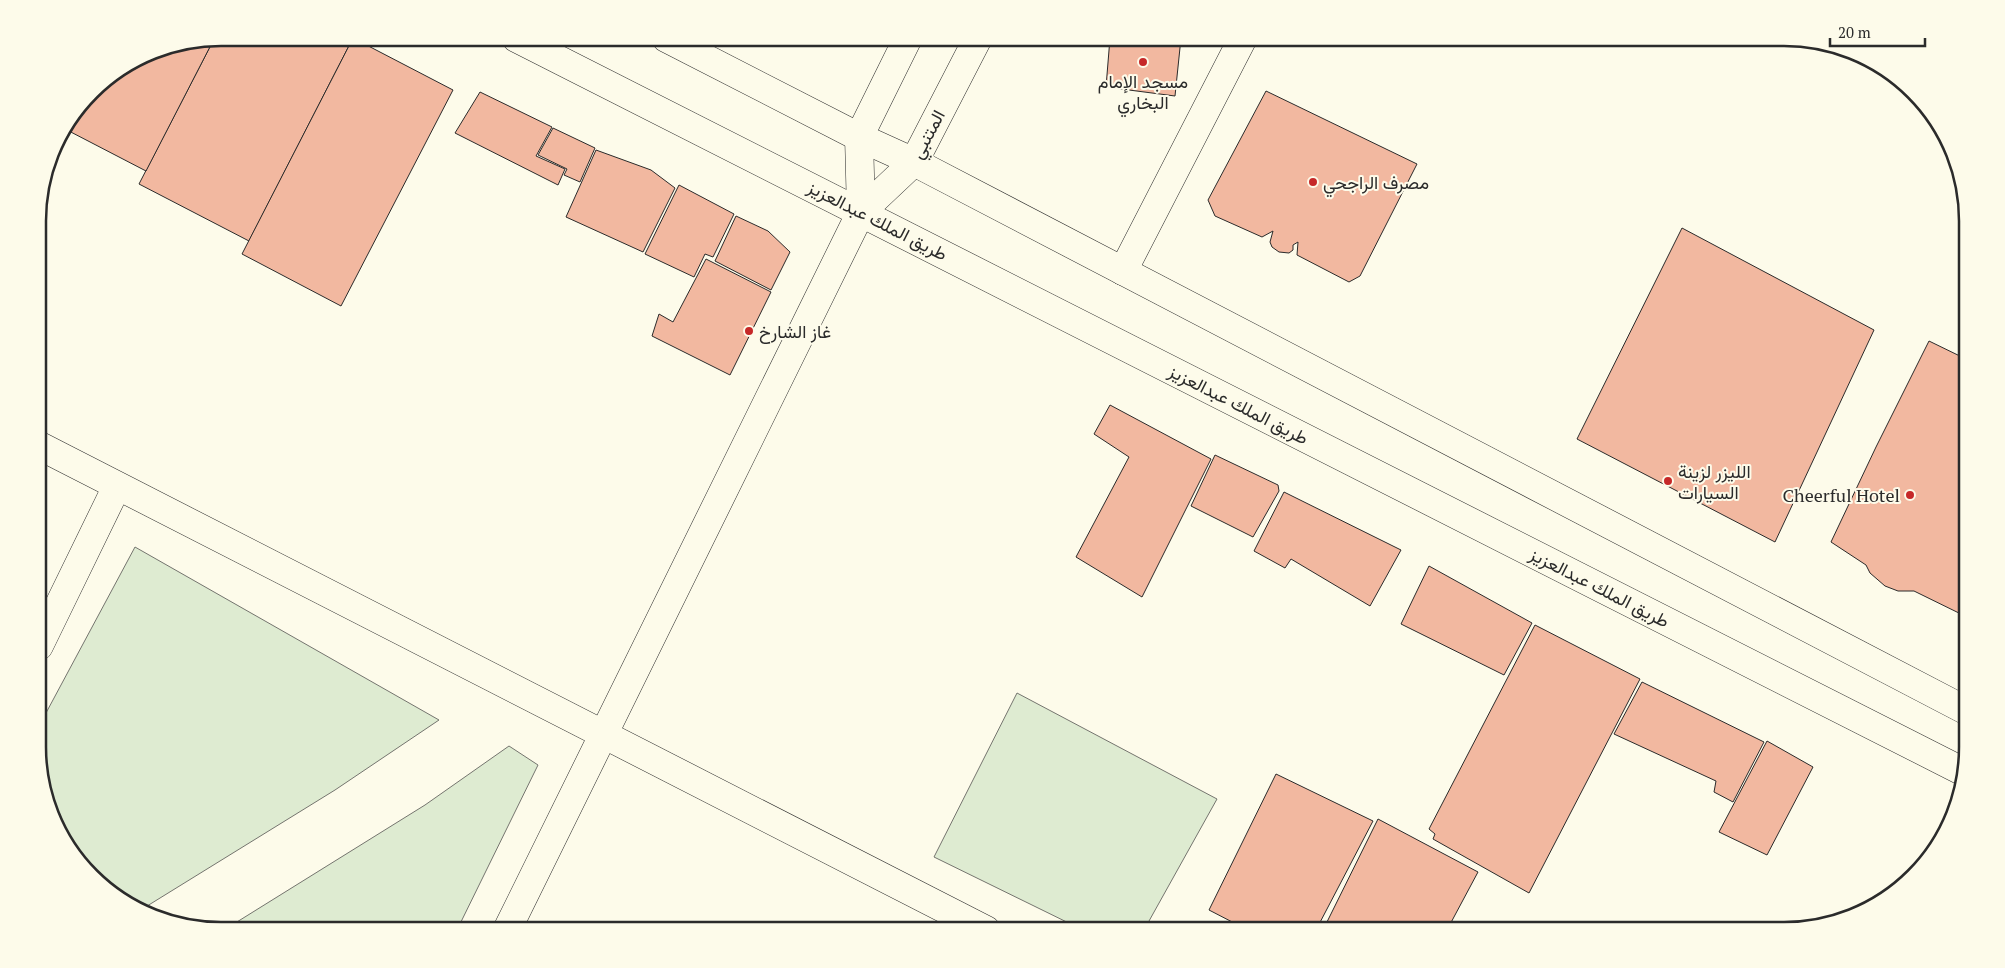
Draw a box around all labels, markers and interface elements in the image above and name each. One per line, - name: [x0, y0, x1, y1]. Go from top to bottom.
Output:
- scale bar: [1830, 15, 1925, 47]
- text: 20 m: [1838, 22, 1871, 42]
- marker: مسجد الإمام البخاري: [1137, 56, 1149, 68]
- place label: مسجد الإمام البخاري: [1098, 69, 1188, 118]
- street label: المتنبي: [904, 105, 953, 165]
- place label: مصرف الراجحي: [1323, 170, 1429, 198]
- street label: طريق الملك عبدالعزيز: [803, 174, 952, 266]
- marker: مصرف الراجحي: [1307, 176, 1319, 188]
- place label: غاز الشارخ: [759, 319, 831, 344]
- marker: غاز الشارخ: [743, 325, 755, 337]
- street label: طريق الملك عبدالعزيز: [1164, 358, 1313, 450]
- place label: الليزر لزينة السيارات: [1678, 459, 1751, 504]
- marker: الليزر لزينة السيارات: [1662, 475, 1674, 487]
- place label: Cheerful Hotel: [1783, 483, 1900, 507]
- marker: Cheerful Hotel: [1904, 489, 1916, 501]
- street label: طريق الملك عبدالعزيز: [1525, 541, 1674, 633]

